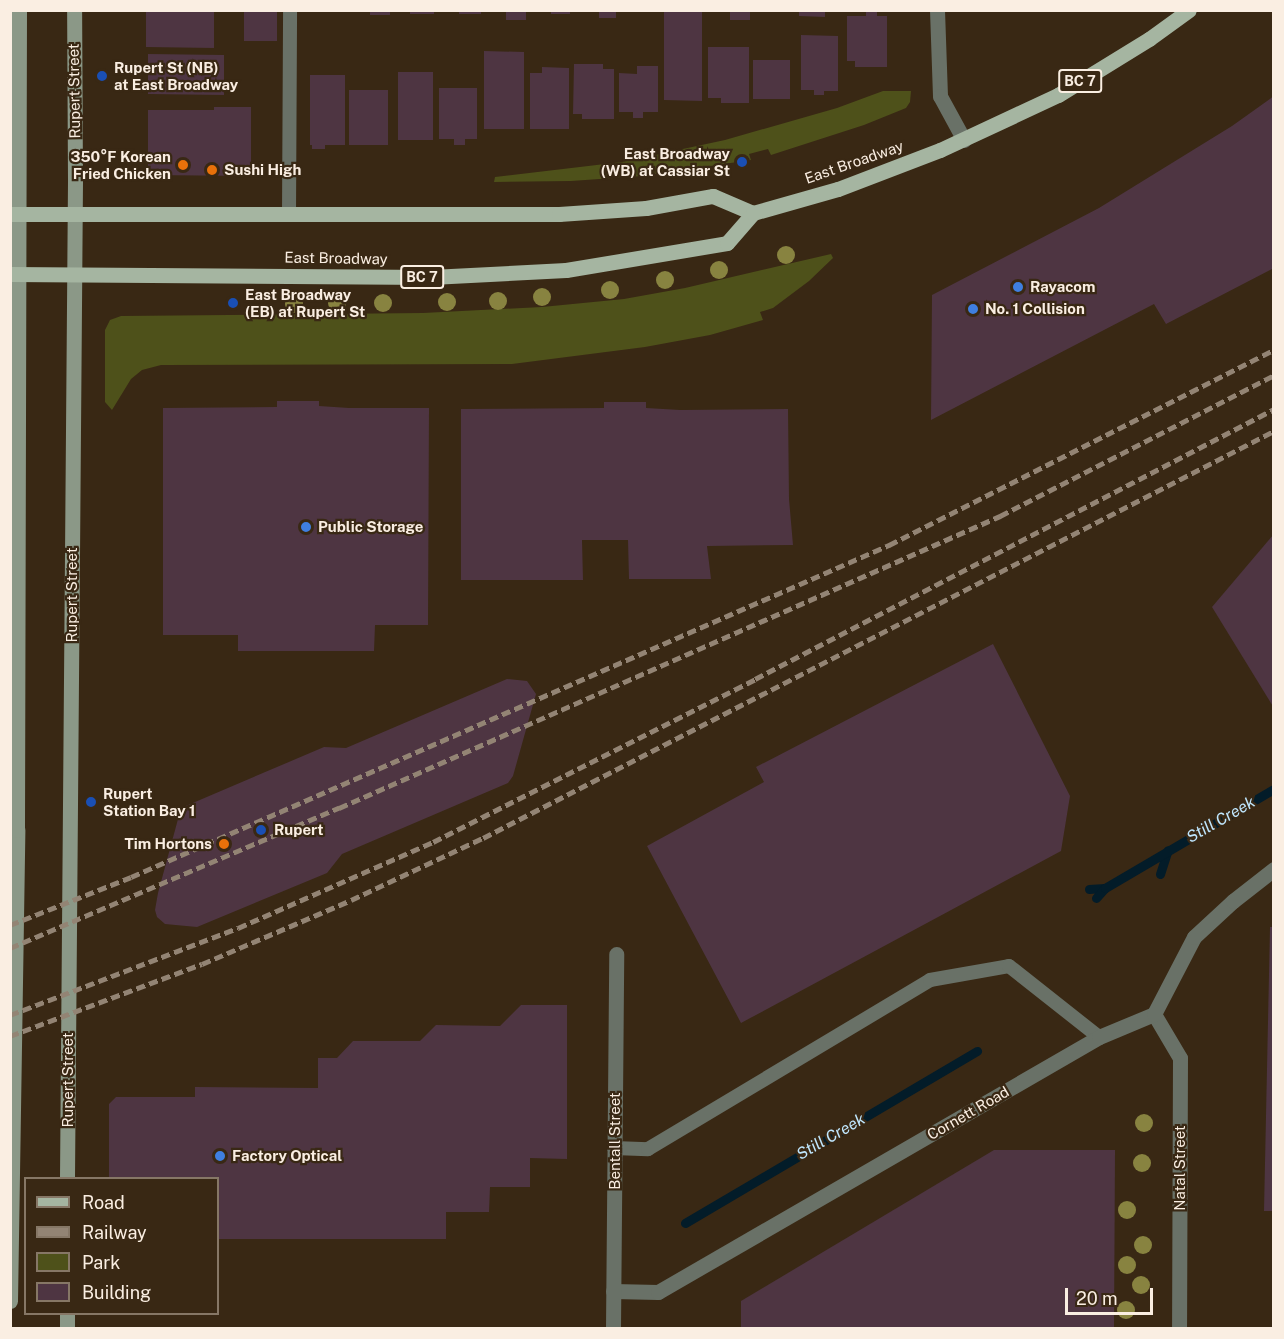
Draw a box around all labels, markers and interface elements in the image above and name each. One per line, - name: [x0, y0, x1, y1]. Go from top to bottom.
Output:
- street label: Rupert Street: [64, 43, 84, 139]
- place label: Rupert St (NB) at East Broadway: [114, 58, 238, 93]
- marker: Rupert St (NB) at East Broadway: [95, 69, 109, 83]
- road number: BC 7: [1058, 70, 1102, 92]
- street label: East Broadway: [802, 137, 906, 187]
- place label: East Broadway (WB) at Cassiar St: [601, 144, 730, 179]
- place label: 350°F Korean Fried Chicken: [70, 147, 171, 182]
- marker: East Broadway (WB) at Cassiar St: [735, 155, 749, 169]
- marker: 350°F Korean Fried Chicken: [176, 158, 190, 172]
- place label: Sushi High: [224, 161, 301, 179]
- marker: Sushi High: [205, 163, 219, 177]
- street label: East Broadway: [284, 248, 388, 268]
- road number: BC 7: [400, 266, 444, 288]
- place label: Rayacom: [1030, 278, 1095, 296]
- marker: Rayacom: [1011, 280, 1025, 294]
- place label: East Broadway (EB) at Rupert St: [245, 285, 365, 320]
- marker: East Broadway (EB) at Rupert St: [226, 296, 240, 310]
- place label: No. 1 Collision: [985, 300, 1085, 318]
- marker: No. 1 Collision: [966, 302, 980, 316]
- place label: Public Storage: [318, 518, 423, 536]
- marker: Public Storage: [299, 520, 313, 534]
- street label: Rupert Street: [63, 547, 81, 643]
- place label: Rupert Station Bay 1: [103, 784, 196, 819]
- water label: Still Creek: [1183, 793, 1259, 847]
- marker: Rupert Station Bay 1: [84, 795, 98, 809]
- marker: Rupert: [252, 821, 270, 839]
- place label: Rupert: [274, 821, 323, 839]
- place label: Tim Hortons: [124, 835, 212, 853]
- marker: Tim Hortons: [217, 837, 231, 851]
- street label: Rupert Street: [59, 1032, 77, 1128]
- street label: Cornett Road: [924, 1082, 1012, 1144]
- street label: Bentall Street: [606, 1092, 624, 1190]
- water label: Still Creek: [793, 1110, 869, 1164]
- street label: Natal Street: [1171, 1125, 1189, 1211]
- place label: Factory Optical: [232, 1147, 342, 1165]
- marker: Factory Optical: [213, 1149, 227, 1163]
- legend: [24, 1177, 219, 1315]
- text: Road: [82, 1192, 125, 1213]
- text: Railway: [82, 1222, 147, 1243]
- text: Park: [82, 1252, 120, 1273]
- scale bar: [1068, 1276, 1156, 1314]
- text: Building: [82, 1282, 151, 1303]
- text: 20 m: [1076, 1288, 1118, 1309]

